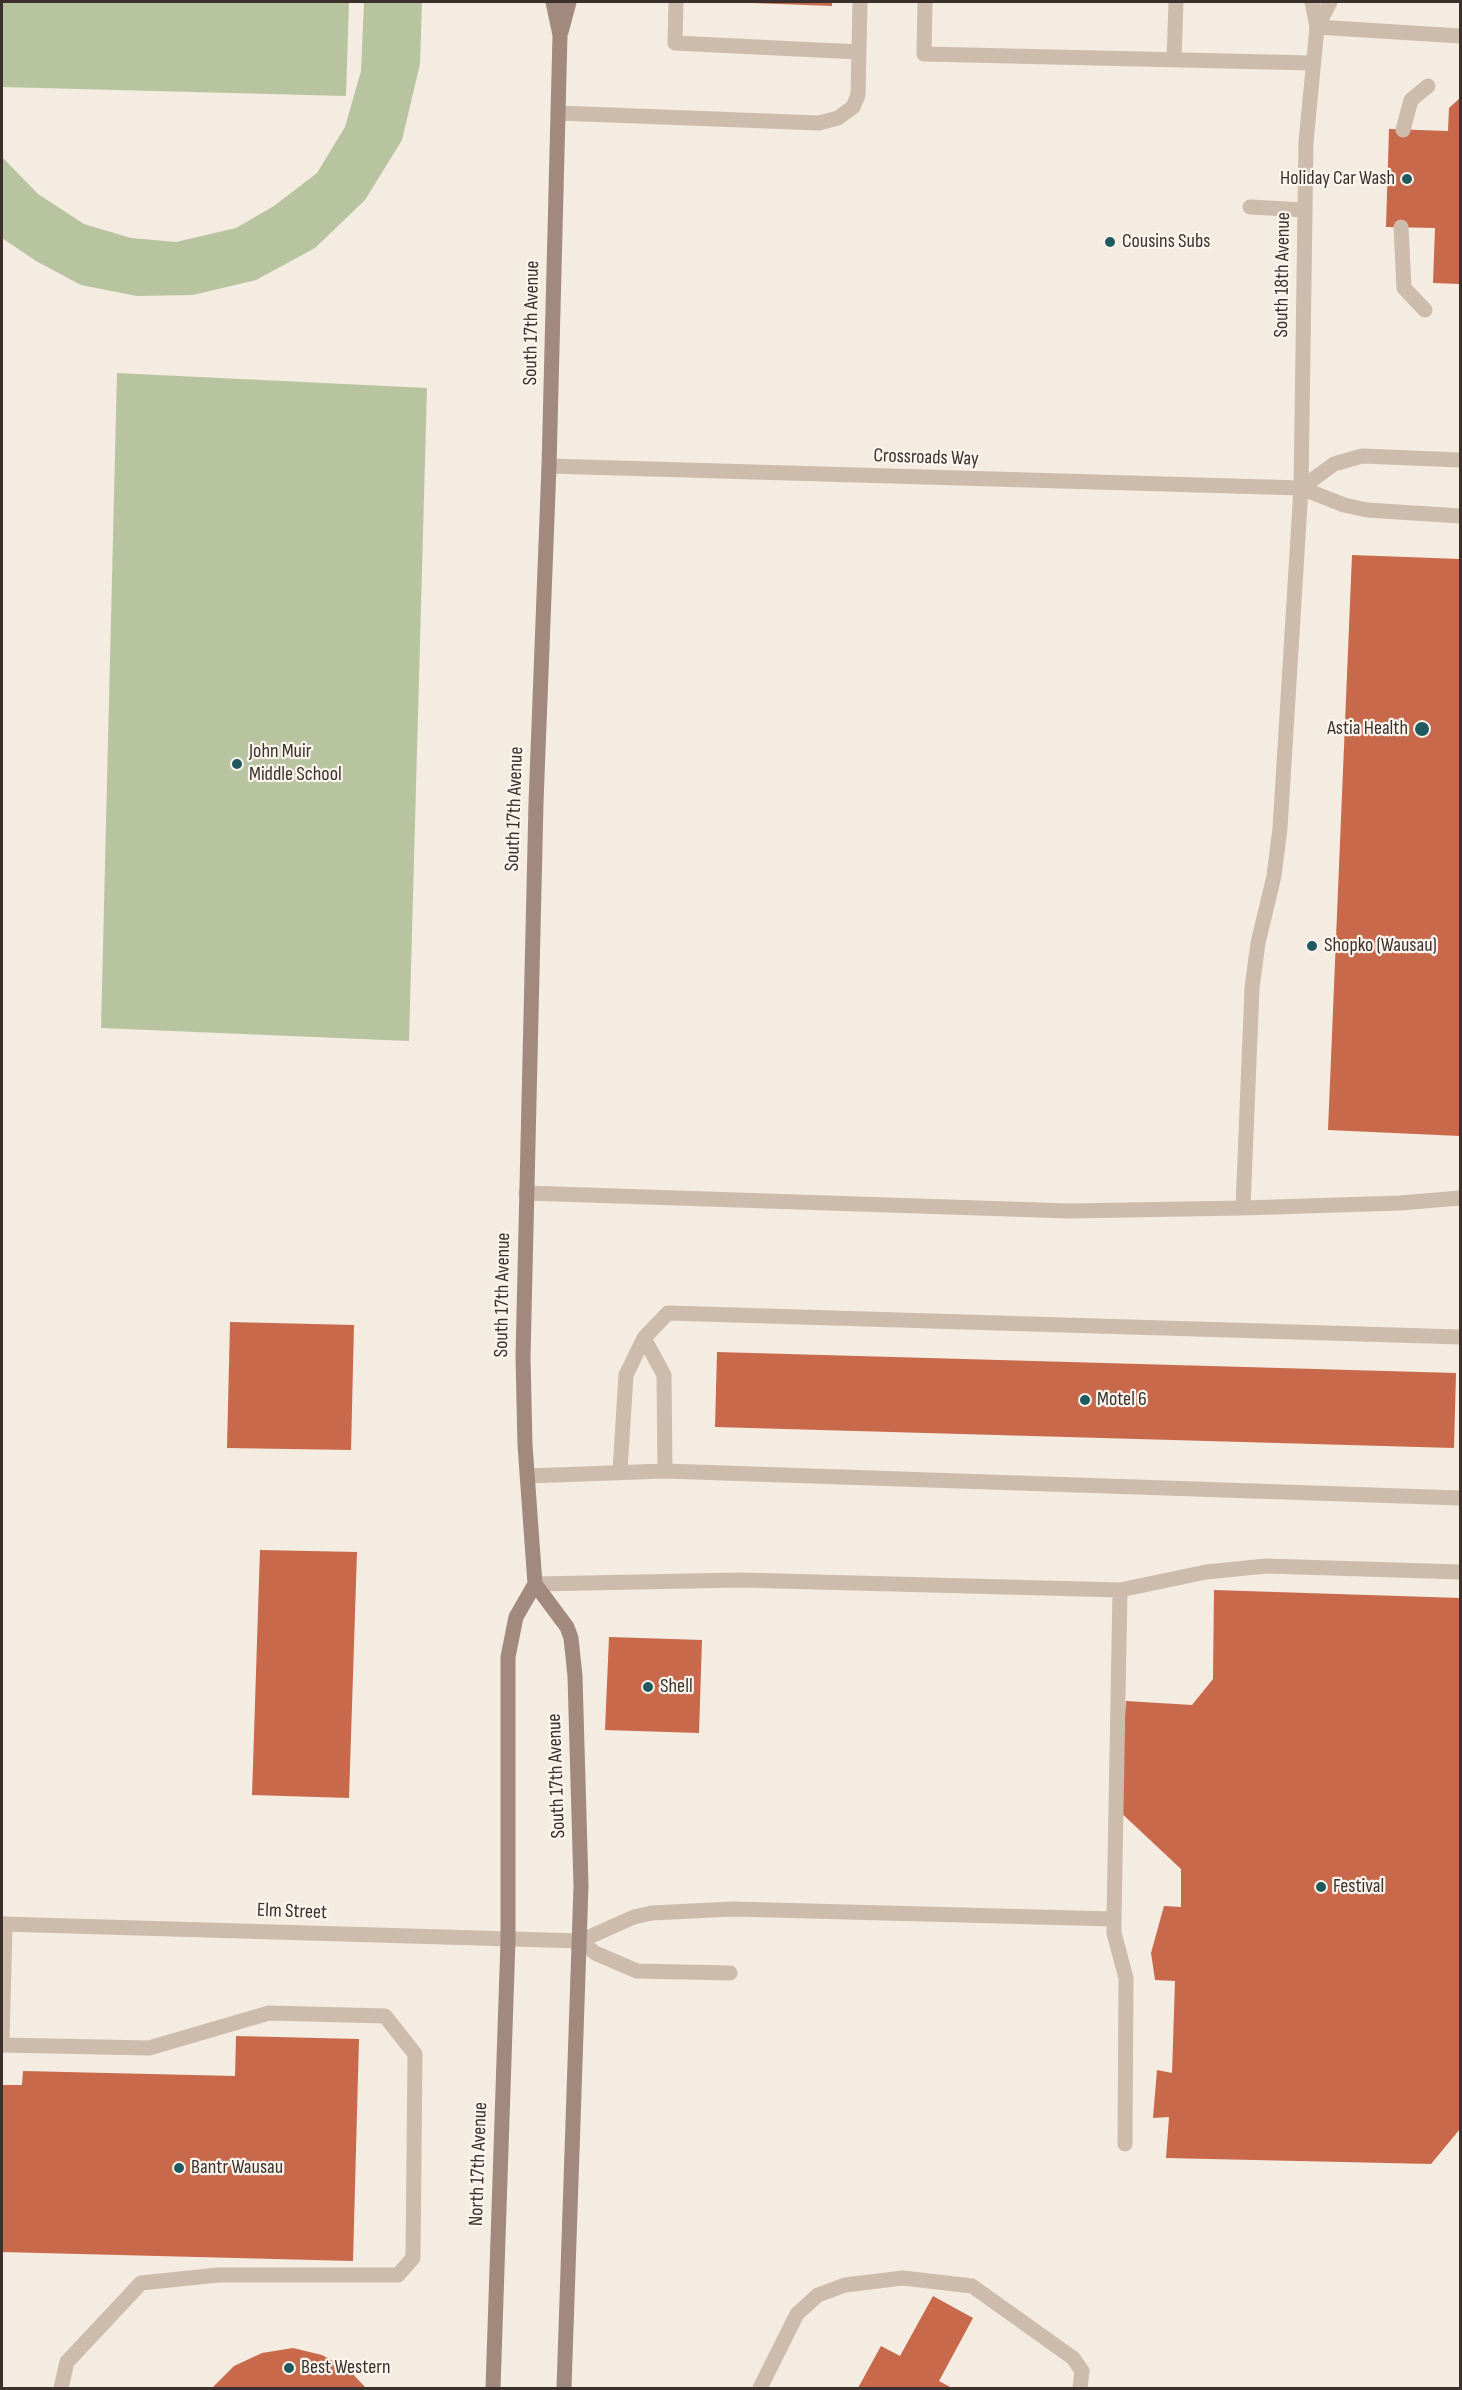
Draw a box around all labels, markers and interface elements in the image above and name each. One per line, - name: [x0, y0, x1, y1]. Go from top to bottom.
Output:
- place label: Holiday Car Wash: [1280, 167, 1395, 191]
- marker: Holiday Car Wash: [1400, 172, 1414, 186]
- street label: South 18th Avenue: [1270, 212, 1296, 338]
- place label: Cousins Subs: [1122, 230, 1210, 254]
- marker: Cousins Subs: [1103, 235, 1117, 249]
- street label: South 17th Avenue: [519, 260, 545, 386]
- street label: Crossroads Way: [873, 444, 979, 472]
- place label: Astia Health: [1327, 717, 1408, 741]
- marker: Astia Health: [1413, 720, 1431, 738]
- place label: John Muir Middle School: [249, 740, 342, 787]
- street label: South 17th Avenue: [501, 746, 529, 872]
- marker: John Muir Middle School: [230, 757, 244, 771]
- place label: Shopko (Wausau): [1324, 934, 1437, 958]
- marker: Shopko (Wausau): [1305, 939, 1319, 953]
- street label: South 17th Avenue: [490, 1232, 516, 1358]
- place label: Motel 6: [1097, 1388, 1147, 1412]
- marker: Motel 6: [1078, 1393, 1092, 1407]
- place label: Shell: [660, 1675, 693, 1699]
- marker: Shell: [641, 1680, 655, 1694]
- street label: South 17th Avenue: [543, 1713, 571, 1839]
- place label: Festival: [1333, 1875, 1384, 1899]
- marker: Festival: [1314, 1880, 1328, 1894]
- street label: Elm Street: [257, 1899, 327, 1925]
- street label: North 17th Avenue: [465, 2102, 493, 2226]
- place label: Bantr Wausau: [191, 2156, 283, 2180]
- marker: Bantr Wausau: [172, 2161, 186, 2175]
- place label: Best Western: [301, 2356, 391, 2380]
- marker: Best Western: [282, 2361, 296, 2375]

